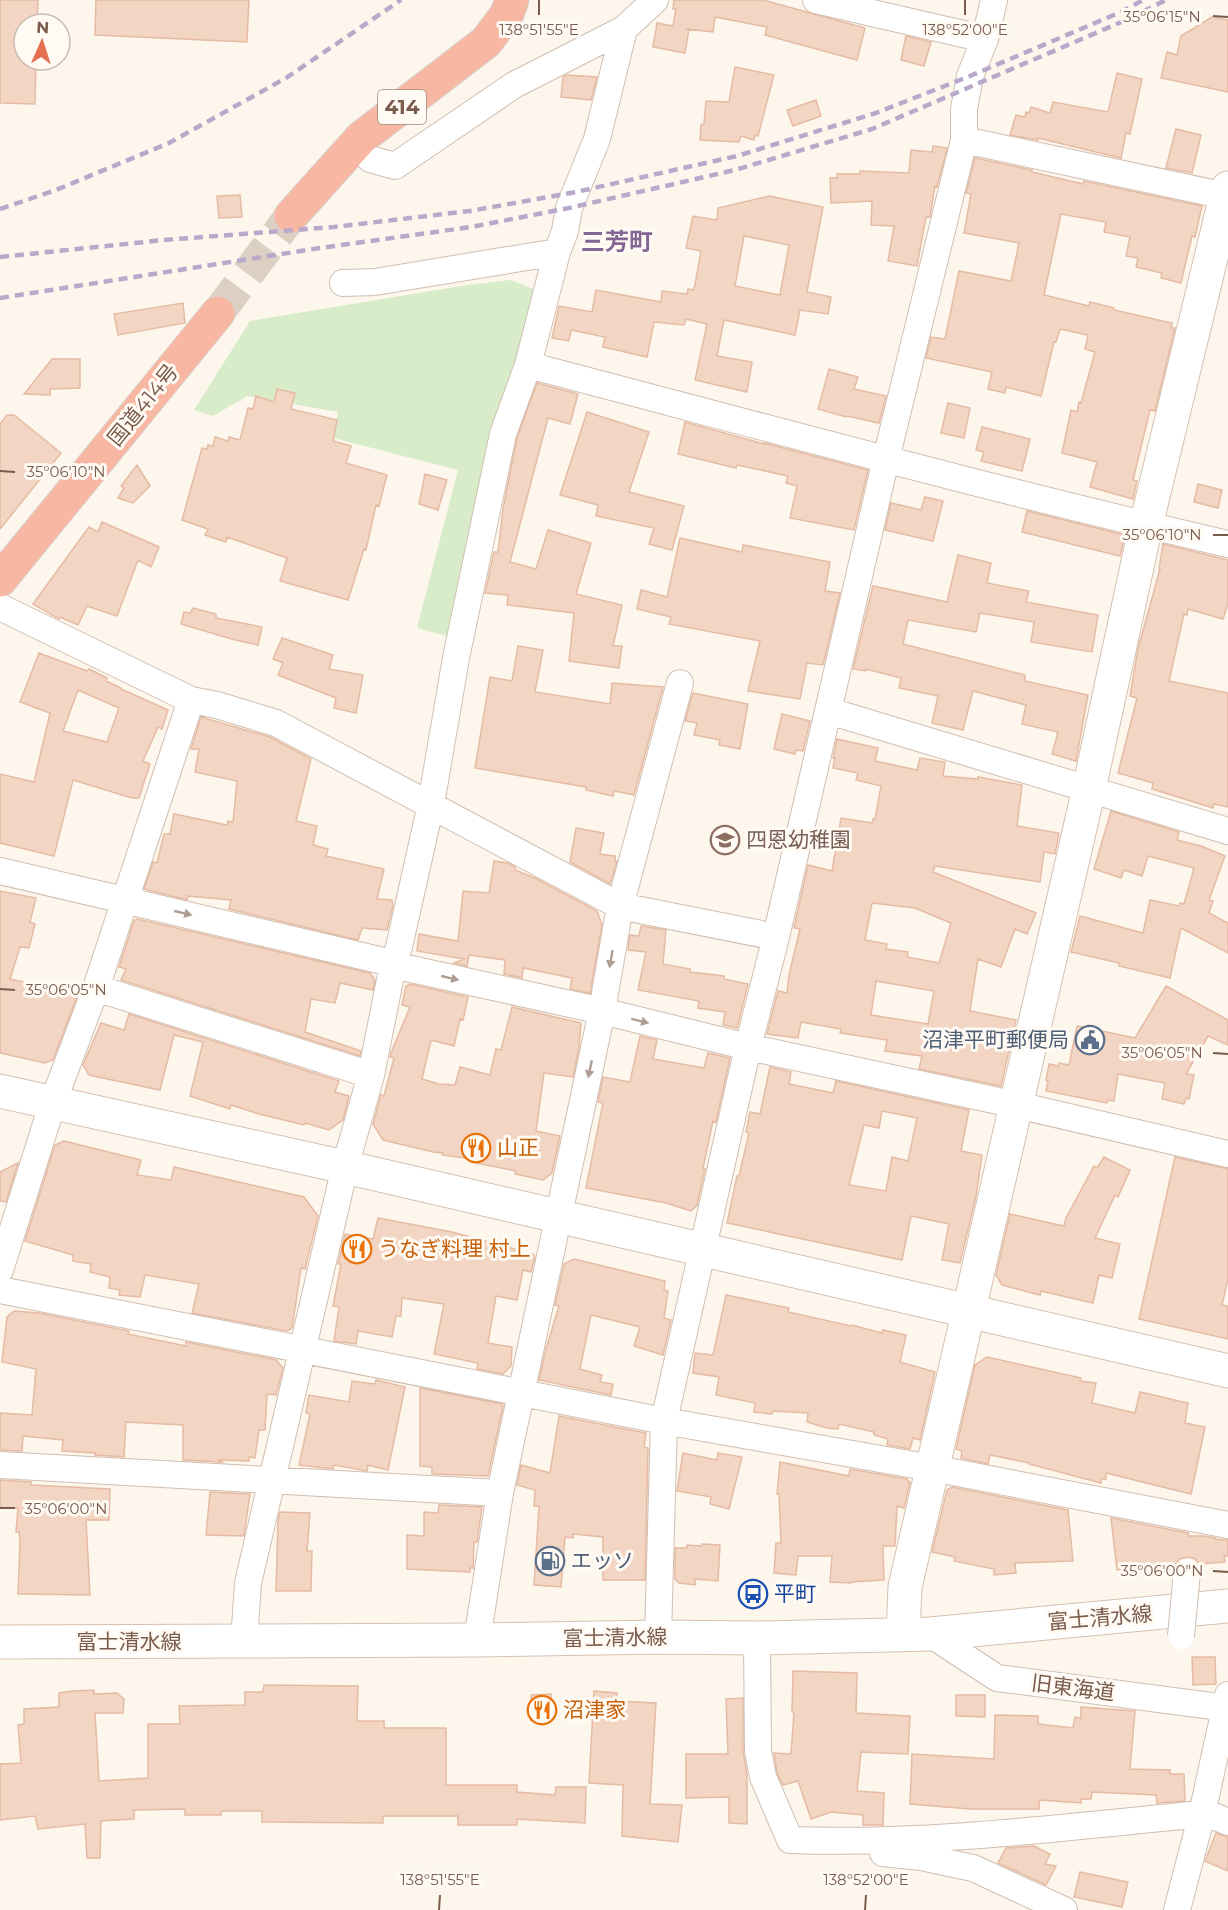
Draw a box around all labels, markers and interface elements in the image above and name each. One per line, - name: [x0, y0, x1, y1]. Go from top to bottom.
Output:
- text: 35°06'15"N: [1123, 7, 1201, 26]
- north arrow: [12, 12, 72, 72]
- text: N: [36, 18, 50, 37]
- text: 138°51'55"E: [499, 20, 579, 39]
- text: 138°52'00"E: [922, 20, 1008, 39]
- road number: 414: [378, 90, 426, 124]
- district label: 三芳町: [581, 227, 653, 256]
- street label: 国道414号: [102, 359, 183, 451]
- text: 35°06'10"N: [27, 462, 105, 481]
- text: 35°06'10"N: [1123, 525, 1201, 544]
- school or university icon: 四恩幼稚園: [709, 824, 741, 856]
- place label: 四恩幼稚園: [746, 827, 851, 852]
- one-way arrow: [174, 909, 192, 919]
- one-way arrow: [606, 949, 615, 968]
- one-way arrow: [440, 973, 459, 983]
- text: 35°06'05"N: [25, 980, 107, 999]
- one-way arrow: [631, 1016, 649, 1026]
- public building icon: 沼津平町郵便局: [1074, 1024, 1106, 1056]
- place label: 沼津平町郵便局: [922, 1027, 1069, 1052]
- text: 35°06'05"N: [1121, 1043, 1203, 1062]
- one-way arrow: [584, 1059, 594, 1078]
- restaurant icon: 山正: [460, 1132, 492, 1164]
- place label: 山正: [497, 1135, 539, 1160]
- restaurant icon: うなぎ料理 村上: [341, 1233, 373, 1265]
- place label: うなぎ料理 村上: [378, 1236, 531, 1261]
- text: 35°06'00"N: [25, 1499, 107, 1518]
- fuel station icon: エッソ: [534, 1545, 566, 1577]
- place label: エッソ: [571, 1548, 634, 1573]
- text: 35°06'00"N: [1121, 1561, 1203, 1580]
- bus stop icon: 平町: [737, 1578, 769, 1610]
- place label: 平町: [774, 1581, 816, 1606]
- street label: 富士清水線: [1047, 1600, 1153, 1635]
- street label: 富士清水線: [562, 1624, 668, 1651]
- street label: 富士清水線: [77, 1629, 182, 1654]
- street label: 旧東海道: [1030, 1670, 1116, 1705]
- restaurant icon: 沼津家: [526, 1694, 558, 1726]
- place label: 沼津家: [563, 1697, 626, 1722]
- text: 138°51'55"E: [400, 1870, 480, 1889]
- text: 138°52'00"E: [823, 1870, 909, 1889]

